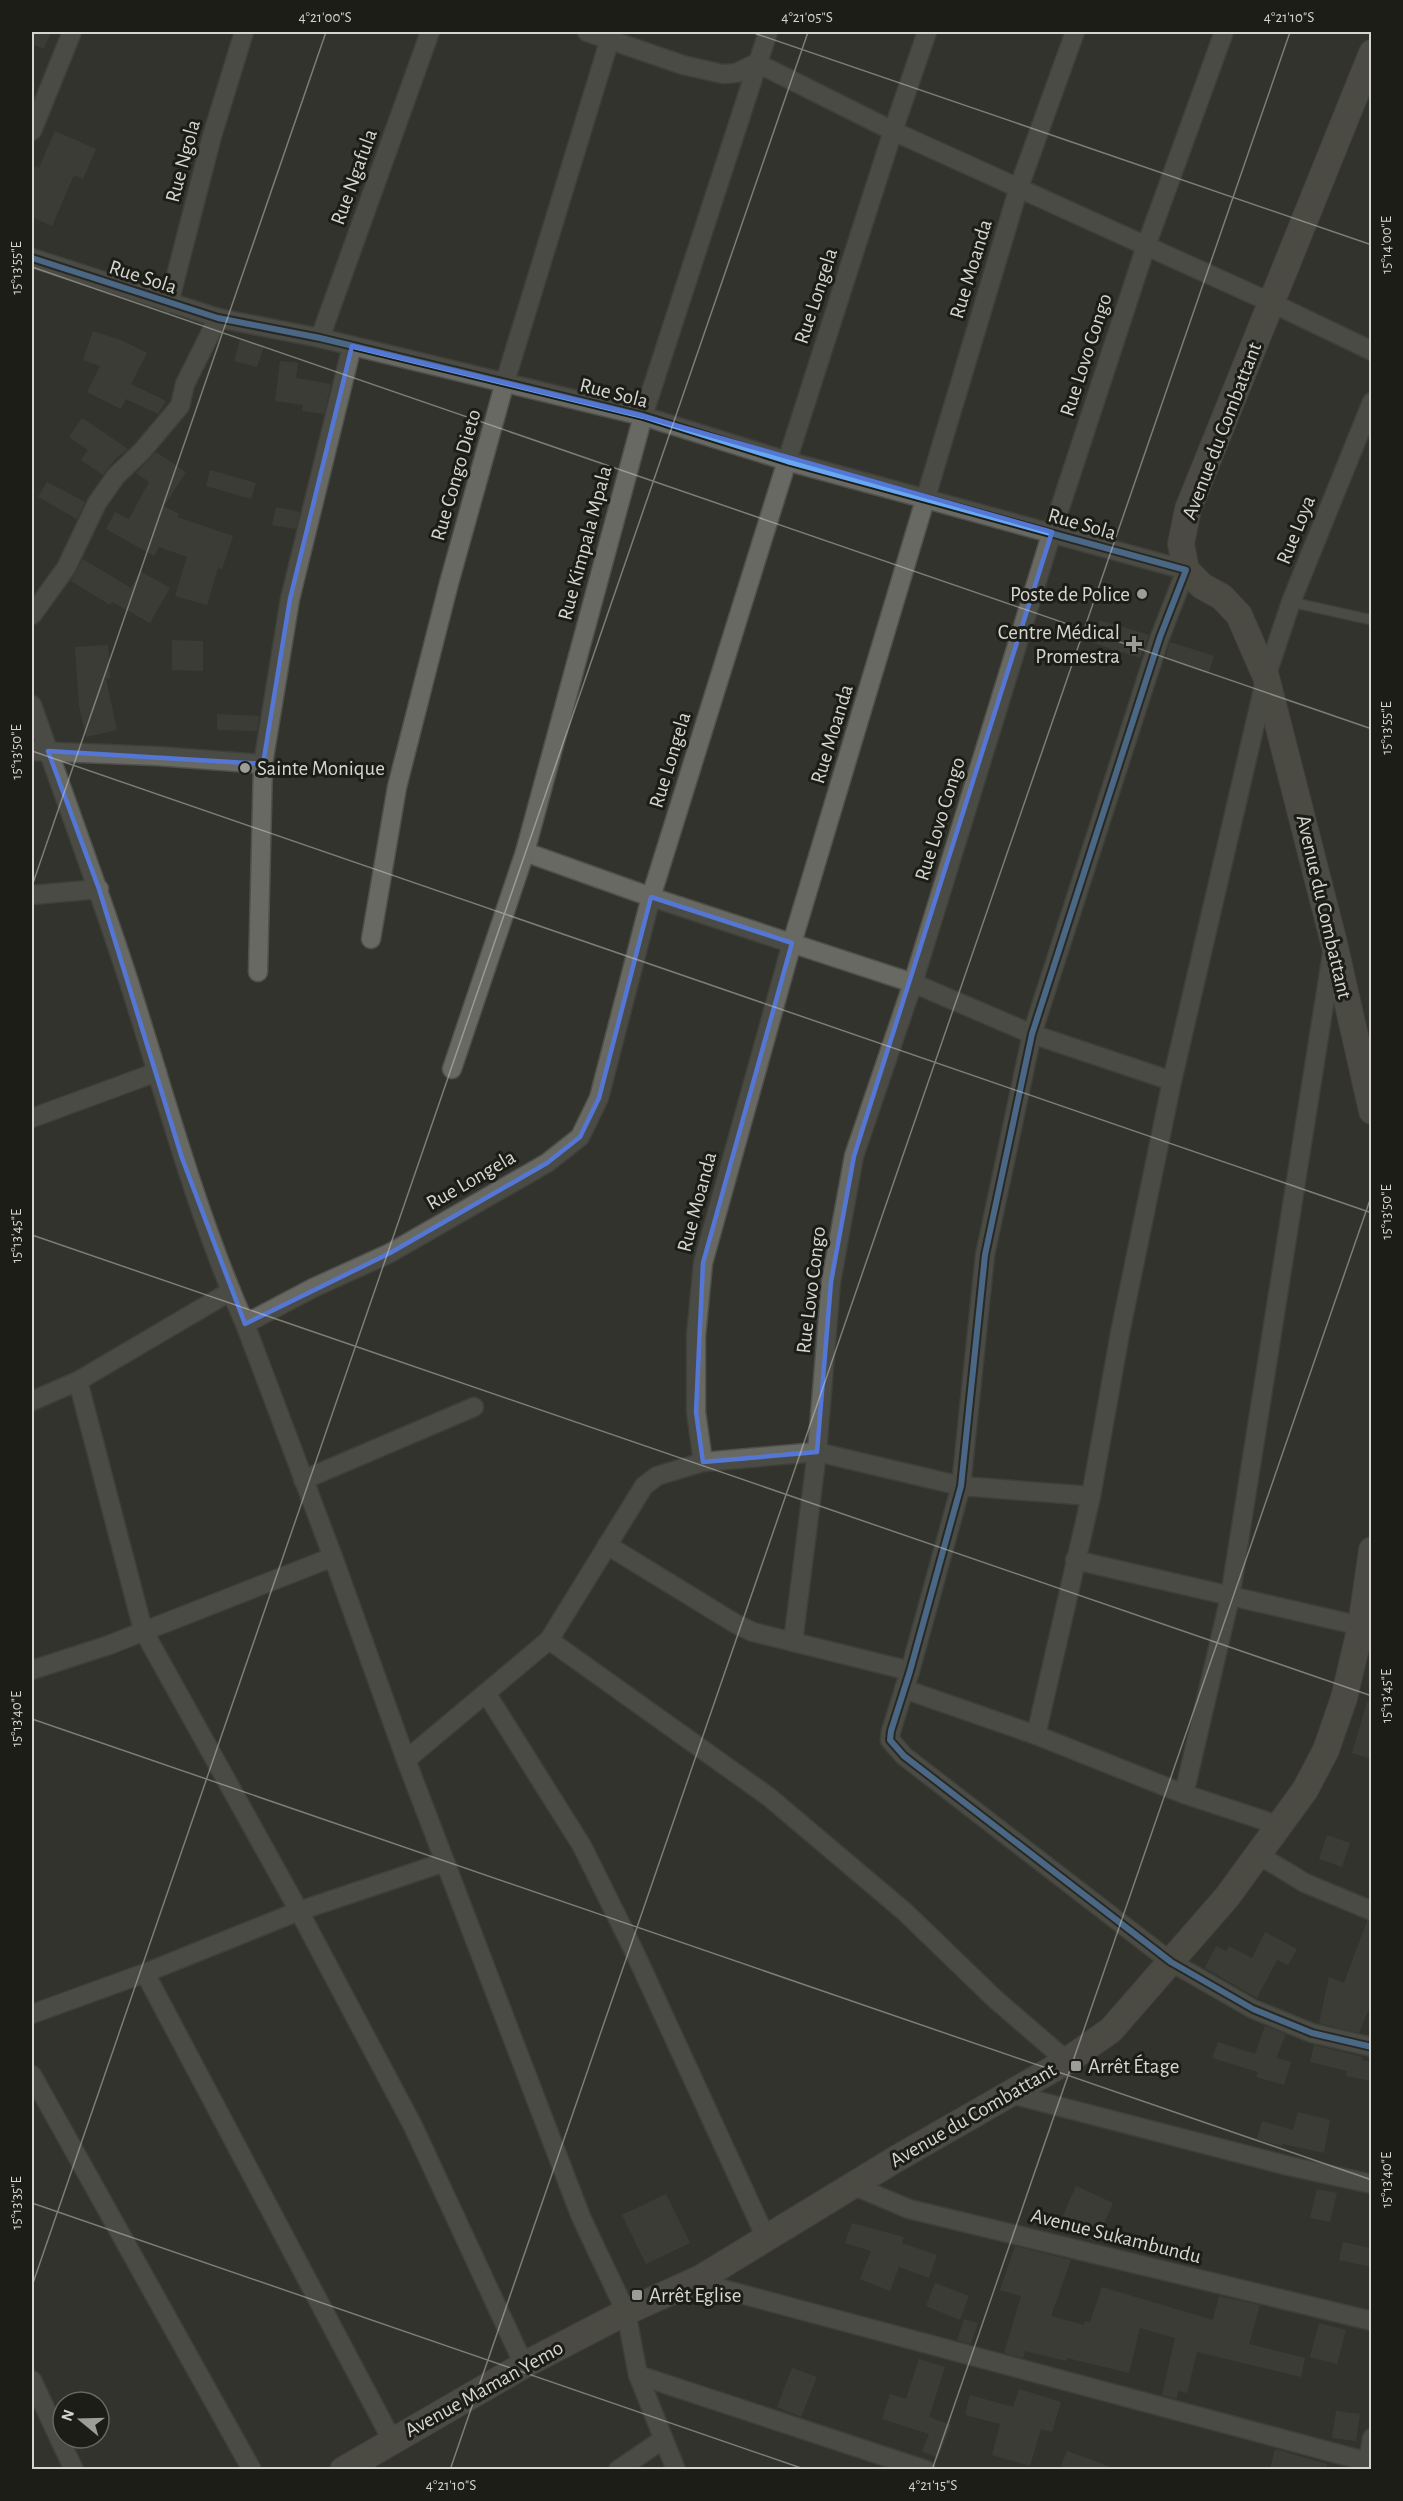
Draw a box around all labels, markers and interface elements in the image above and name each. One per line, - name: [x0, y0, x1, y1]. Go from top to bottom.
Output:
- text: 4°21'00"S: [298, 10, 352, 25]
- text: 4°21'05"S: [781, 10, 833, 25]
- text: 4°21'10"S: [1264, 10, 1314, 25]
- street label: Rue Ngola: [162, 117, 204, 204]
- street label: Rue Ngafula: [327, 126, 381, 228]
- text: 15°14'00"E: [1379, 216, 1394, 274]
- street label: Rue Moanda: [946, 217, 996, 321]
- text: 15°13'55"E: [9, 241, 24, 295]
- street label: Rue Longela: [791, 245, 841, 346]
- street label: Rue Sola: [107, 256, 180, 298]
- street label: Rue Lovo Congo: [1056, 291, 1116, 419]
- street label: Avenue du Combattant: [1178, 339, 1266, 523]
- street label: Rue Sola: [578, 374, 651, 412]
- street label: Rue Congo Dieto: [427, 407, 485, 543]
- street label: Rue Kimpala Mpala: [554, 463, 616, 623]
- street label: Rue Loya: [1273, 492, 1319, 567]
- street label: Rue Sola: [1046, 504, 1119, 544]
- place label: Poste de Police: [1010, 584, 1130, 605]
- marker: Poste de Police: [1135, 587, 1149, 601]
- place label: Centre Médical Promestra: [998, 622, 1120, 667]
- marker: Centre Médical Promestra: [1125, 635, 1143, 653]
- street label: Rue Moanda: [807, 682, 857, 786]
- text: 15°13'55"E: [1379, 701, 1394, 755]
- street label: Rue Longela: [645, 709, 695, 811]
- text: 15°13'50"E: [9, 724, 24, 780]
- street label: Rue Lovo Congo: [911, 755, 969, 883]
- place label: Sainte Monique: [257, 758, 385, 779]
- marker: Sainte Monique: [238, 761, 252, 775]
- street label: Avenue du Combattant: [1293, 813, 1355, 1001]
- street label: Rue Longela: [423, 1146, 519, 1214]
- street label: Rue Moanda: [674, 1150, 720, 1254]
- text: 15°13'50"E: [1379, 1184, 1394, 1240]
- text: 15°13'45"E: [9, 1209, 24, 1263]
- street label: Rue Lovo Congo: [793, 1225, 829, 1355]
- text: 15°13'45"E: [1379, 1669, 1394, 1723]
- text: 15°13'40"E: [9, 1691, 24, 1747]
- place label: Arrêt Étage: [1088, 2054, 1179, 2077]
- street label: Avenue du Combattant: [886, 2059, 1060, 2171]
- marker: Arrêt Étage: [1069, 2059, 1083, 2073]
- text: 15°13'40"E: [1379, 2152, 1394, 2208]
- text: 15°13'35"E: [9, 2176, 24, 2230]
- street label: Avenue Sukambundu: [1029, 2205, 1203, 2267]
- place label: Arrêt Eglise: [649, 2285, 742, 2306]
- marker: Arrêt Eglise: [630, 2288, 644, 2302]
- street label: Avenue Maman Yemo: [401, 2337, 567, 2441]
- north arrow: [51, 2390, 111, 2450]
- text: N: [58, 2408, 77, 2423]
- text: 4°21'10"S: [426, 2478, 476, 2493]
- text: 4°21'15"S: [909, 2478, 957, 2493]

